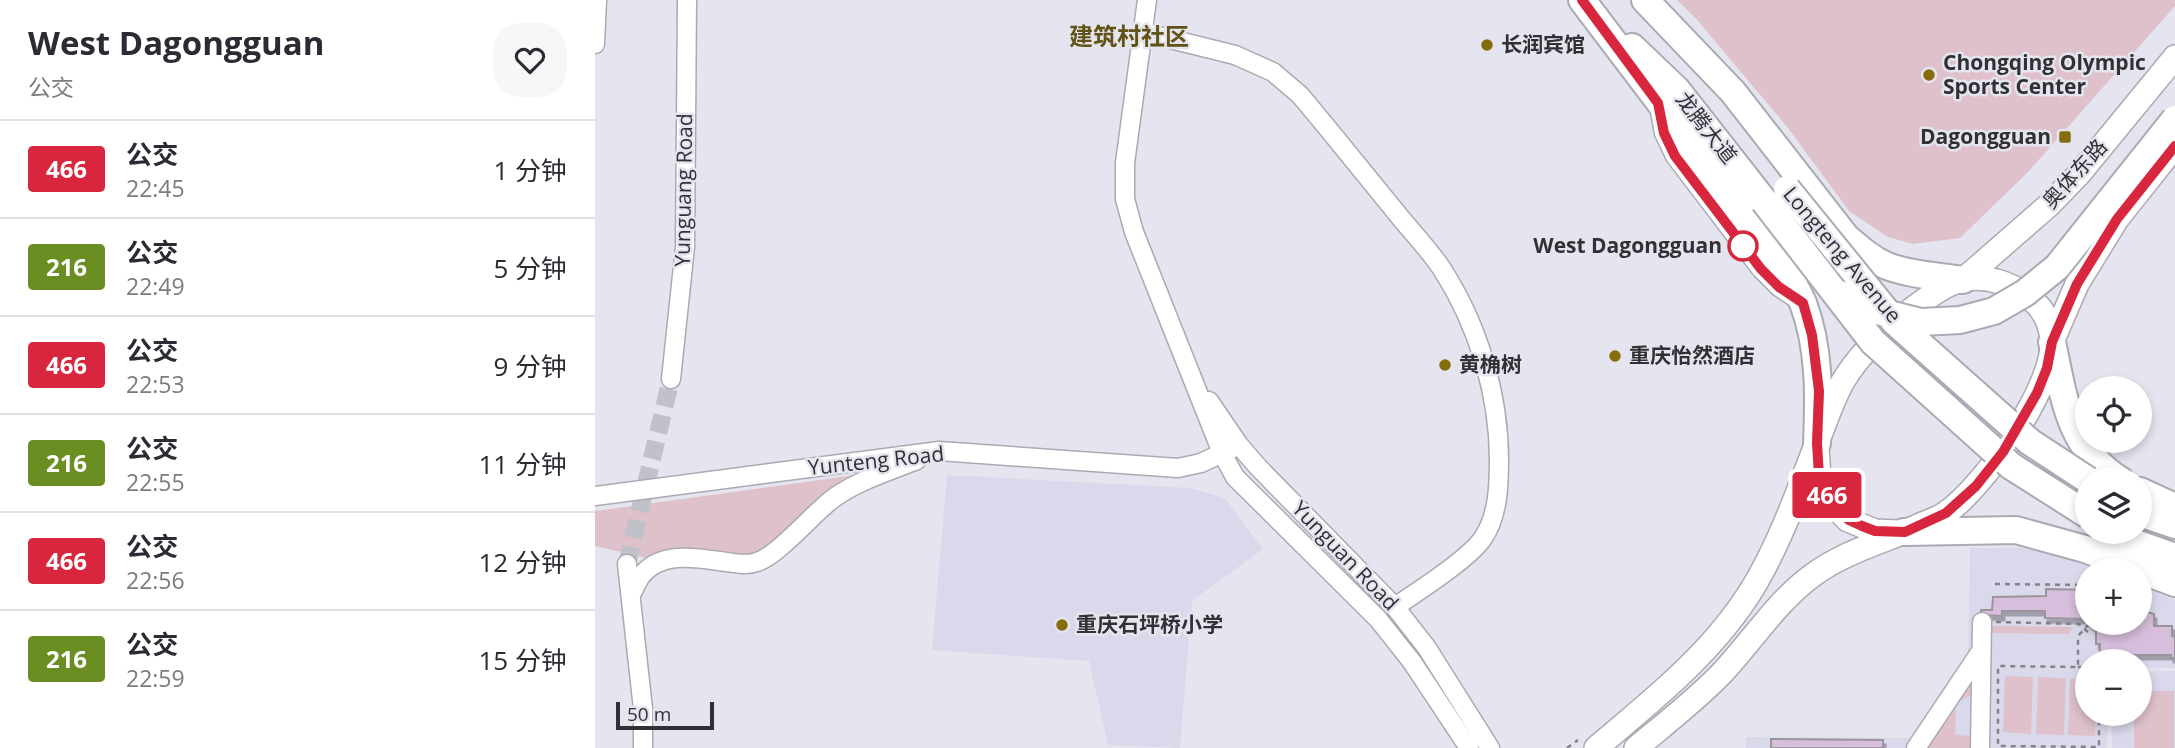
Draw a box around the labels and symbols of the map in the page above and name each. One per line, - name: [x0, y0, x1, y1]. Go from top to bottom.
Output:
- district label: 建筑村社区: [1069, 19, 1189, 52]
- place label: 长润宾馆: [1501, 30, 1585, 58]
- marker: 长润宾馆: [1479, 37, 1495, 53]
- place label: Chongqing Olympic Sports Center: [1943, 48, 2146, 100]
- marker: Chongqing Olympic Sports Center: [1921, 67, 1937, 83]
- street label: 龙腾大道: [1670, 86, 1744, 169]
- street label: Yunguang Road: [668, 113, 698, 267]
- place label: Dagongguan: [1920, 122, 2051, 150]
- marker: Dagongguan: [2057, 129, 2073, 145]
- street label: 奥体东路: [2036, 133, 2113, 214]
- street label: Longteng Avenue: [1777, 180, 1908, 328]
- place label: West Dagongguan: [1533, 231, 1722, 259]
- marker: West Dagongguan: [1728, 231, 1758, 261]
- place label: 重庆怡然酒店: [1629, 341, 1755, 369]
- marker: 重庆怡然酒店: [1607, 348, 1623, 364]
- place label: 黄桷树: [1459, 350, 1522, 378]
- marker: 黄桷树: [1437, 357, 1453, 373]
- street label: Yunteng Road: [806, 439, 945, 481]
- line badge: 466: [1787, 472, 1867, 518]
- street label: Yunguan Road: [1286, 495, 1405, 616]
- place label: 重庆石坪桥小学: [1076, 610, 1223, 638]
- marker: 重庆石坪桥小学: [1054, 617, 1070, 633]
- scale bar: [616, 699, 714, 731]

